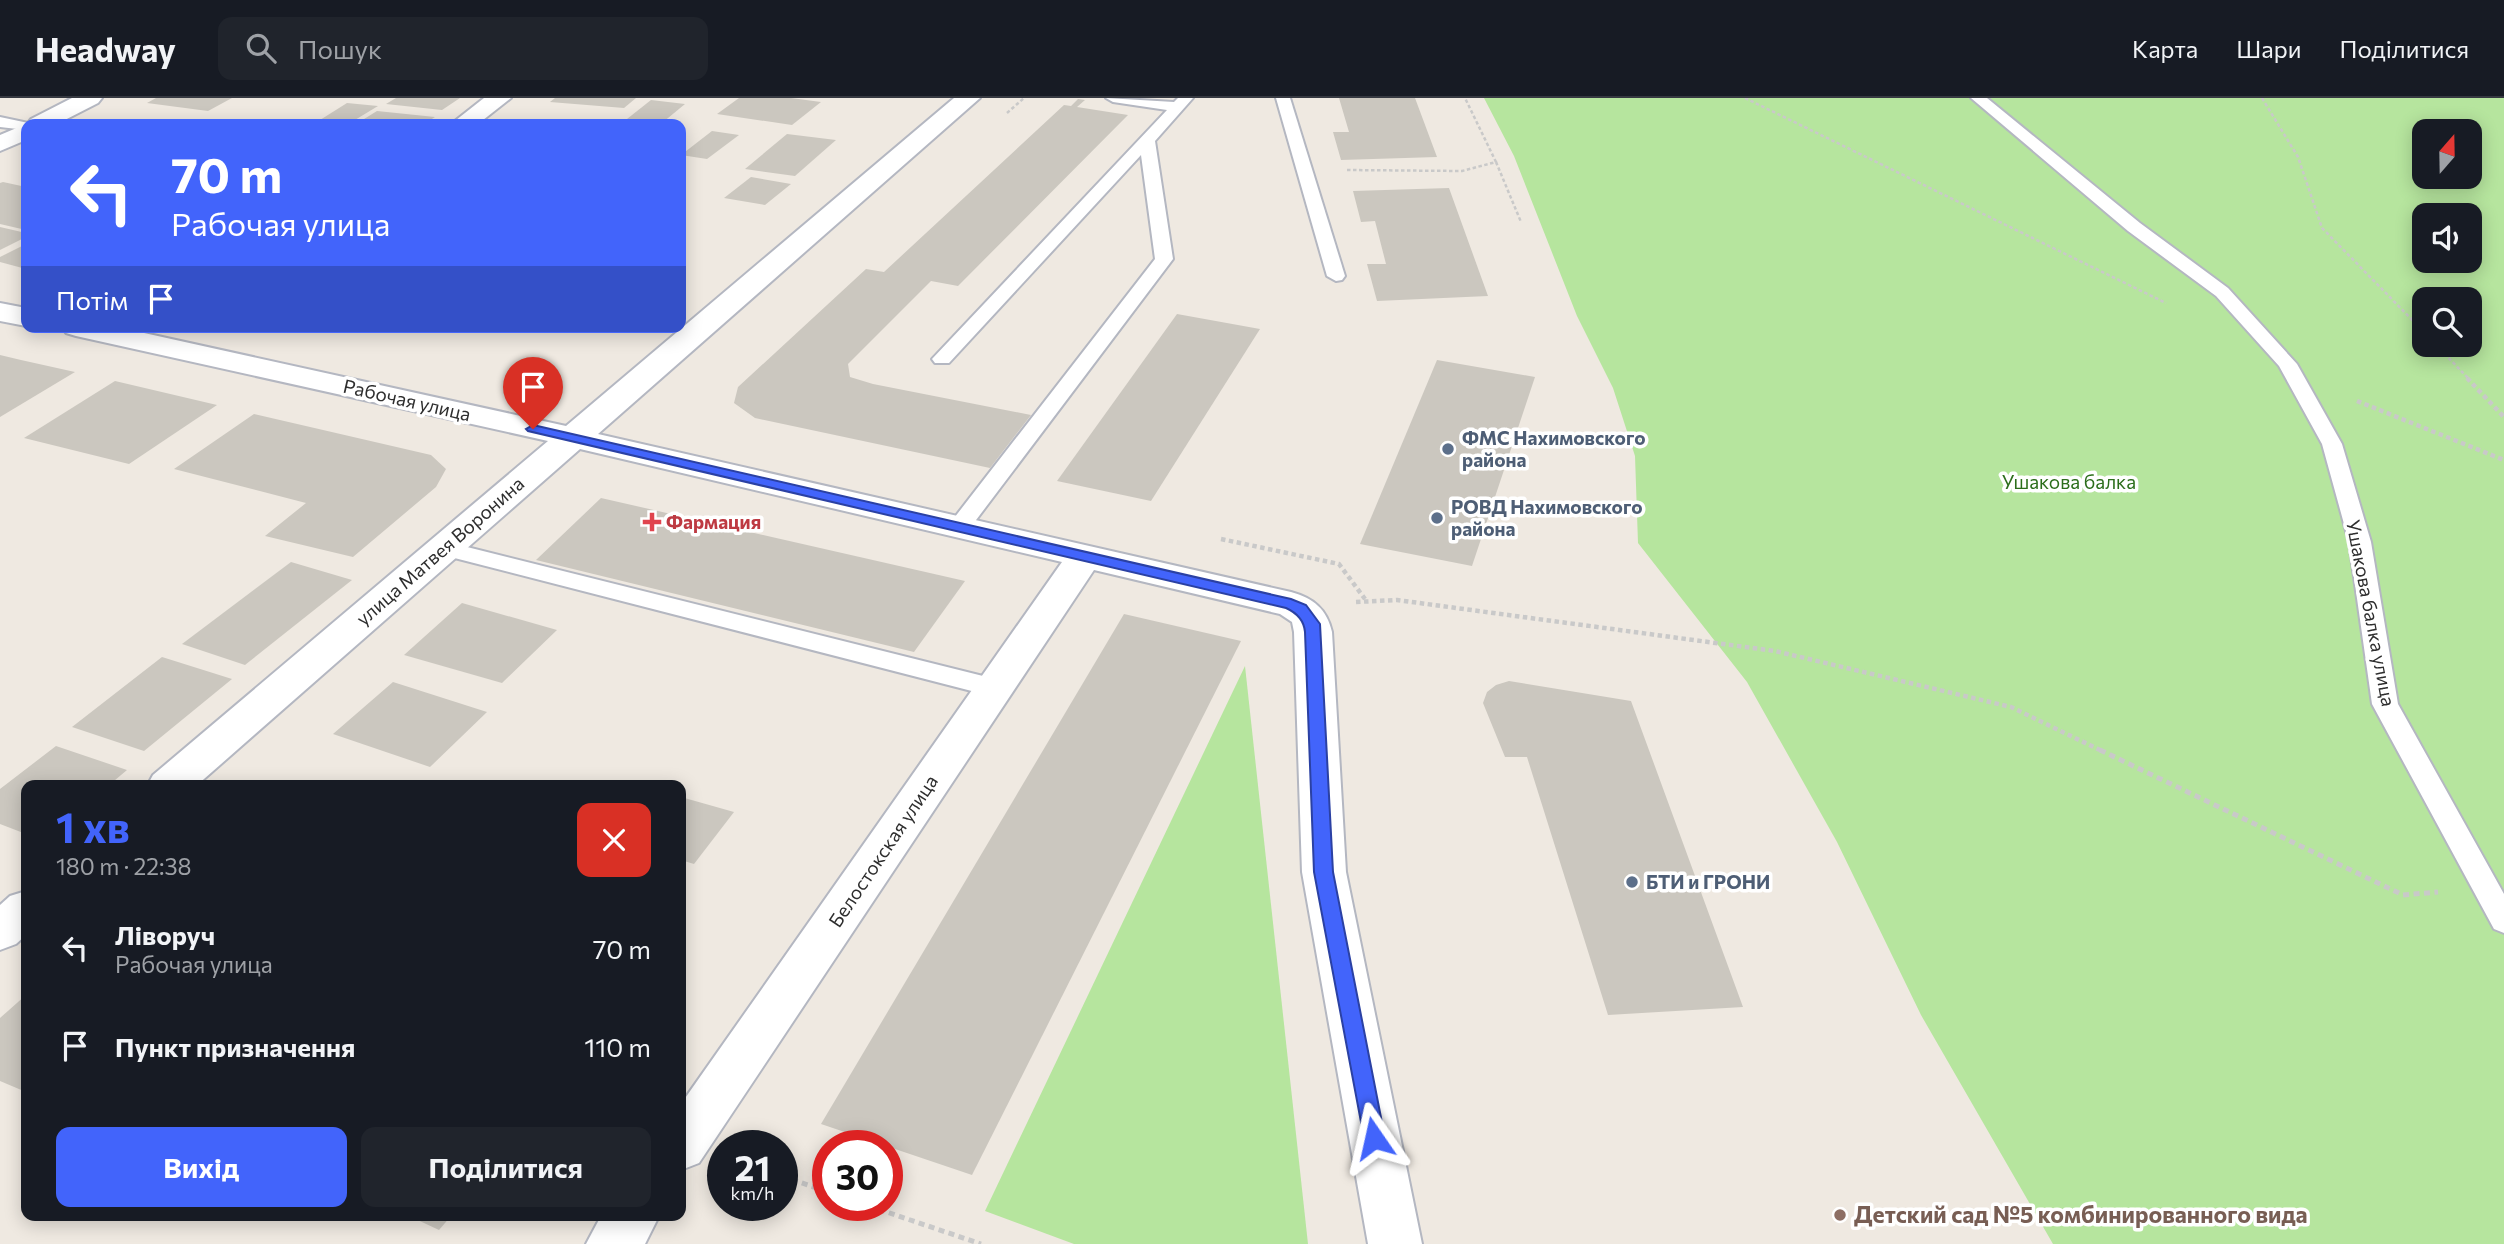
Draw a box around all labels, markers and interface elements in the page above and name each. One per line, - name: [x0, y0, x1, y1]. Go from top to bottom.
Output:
- search box: [218, 17, 708, 80]
- text: Headway: [35, 28, 176, 69]
- icon: search: [242, 29, 280, 67]
- text: Пошук: [298, 33, 382, 64]
- text: Карта: [2132, 34, 2198, 63]
- text: Шари: [2236, 34, 2302, 63]
- text: Поділитися: [2340, 34, 2469, 63]
- north arrow: [2412, 119, 2482, 189]
- map controls: [2412, 119, 2482, 357]
- text: 70 m: [171, 143, 282, 203]
- icon: left: [56, 147, 147, 238]
- text: Рабочая улица: [171, 203, 390, 243]
- button: sound: [2412, 203, 2482, 273]
- icon: arrive: [142, 280, 180, 318]
- text: Потім: [56, 284, 128, 315]
- button: search: [2412, 287, 2482, 357]
- pin: [503, 357, 563, 429]
- icon: arrive: [514, 368, 552, 406]
- street label: Рабочая улица: [341, 374, 473, 425]
- place label: ФМС Нахимовского района: [1462, 426, 1646, 471]
- marker: ФМС Нахимовского района: [1440, 441, 1456, 457]
- park label: Ушакова балка: [2002, 470, 2136, 493]
- street label: улица Матвея Воронина: [351, 472, 528, 630]
- place label: РОВД Нахимовского района: [1451, 495, 1643, 540]
- place label: Фармация: [666, 510, 761, 533]
- marker: РОВД Нахимовского района: [1429, 510, 1445, 526]
- marker: Фармация: [644, 514, 660, 530]
- street label: Ушакова балка улица: [2342, 518, 2401, 708]
- street label: Белостокская улица: [823, 770, 942, 931]
- text: 1 хв: [56, 800, 130, 852]
- button: close: [577, 803, 651, 877]
- text: 180 m · 22:38: [56, 852, 192, 880]
- place label: БТИ и ГРОНИ: [1646, 870, 1770, 893]
- marker: БТИ и ГРОНИ: [1624, 874, 1640, 890]
- text: Ліворуч: [115, 919, 215, 950]
- icon: left: [56, 929, 94, 967]
- text: 70 m: [593, 933, 651, 964]
- text: Рабочая улица: [115, 950, 273, 978]
- icon: arrive: [56, 1027, 94, 1065]
- text: Пункт призначення: [115, 1031, 355, 1062]
- text: 110 m: [584, 1031, 651, 1062]
- position arrow: [1337, 1101, 1411, 1175]
- button: Вихід: [56, 1127, 347, 1207]
- button: Поділитися: [361, 1127, 651, 1207]
- speed limit sign: 30: [812, 1130, 903, 1221]
- text: 21: [735, 1145, 770, 1188]
- text: km/h: [731, 1182, 774, 1204]
- place label: Детский сад №5 комбинированного вида: [1854, 1200, 2308, 1228]
- marker: Детский сад №5 комбинированного вида: [1832, 1207, 1848, 1223]

